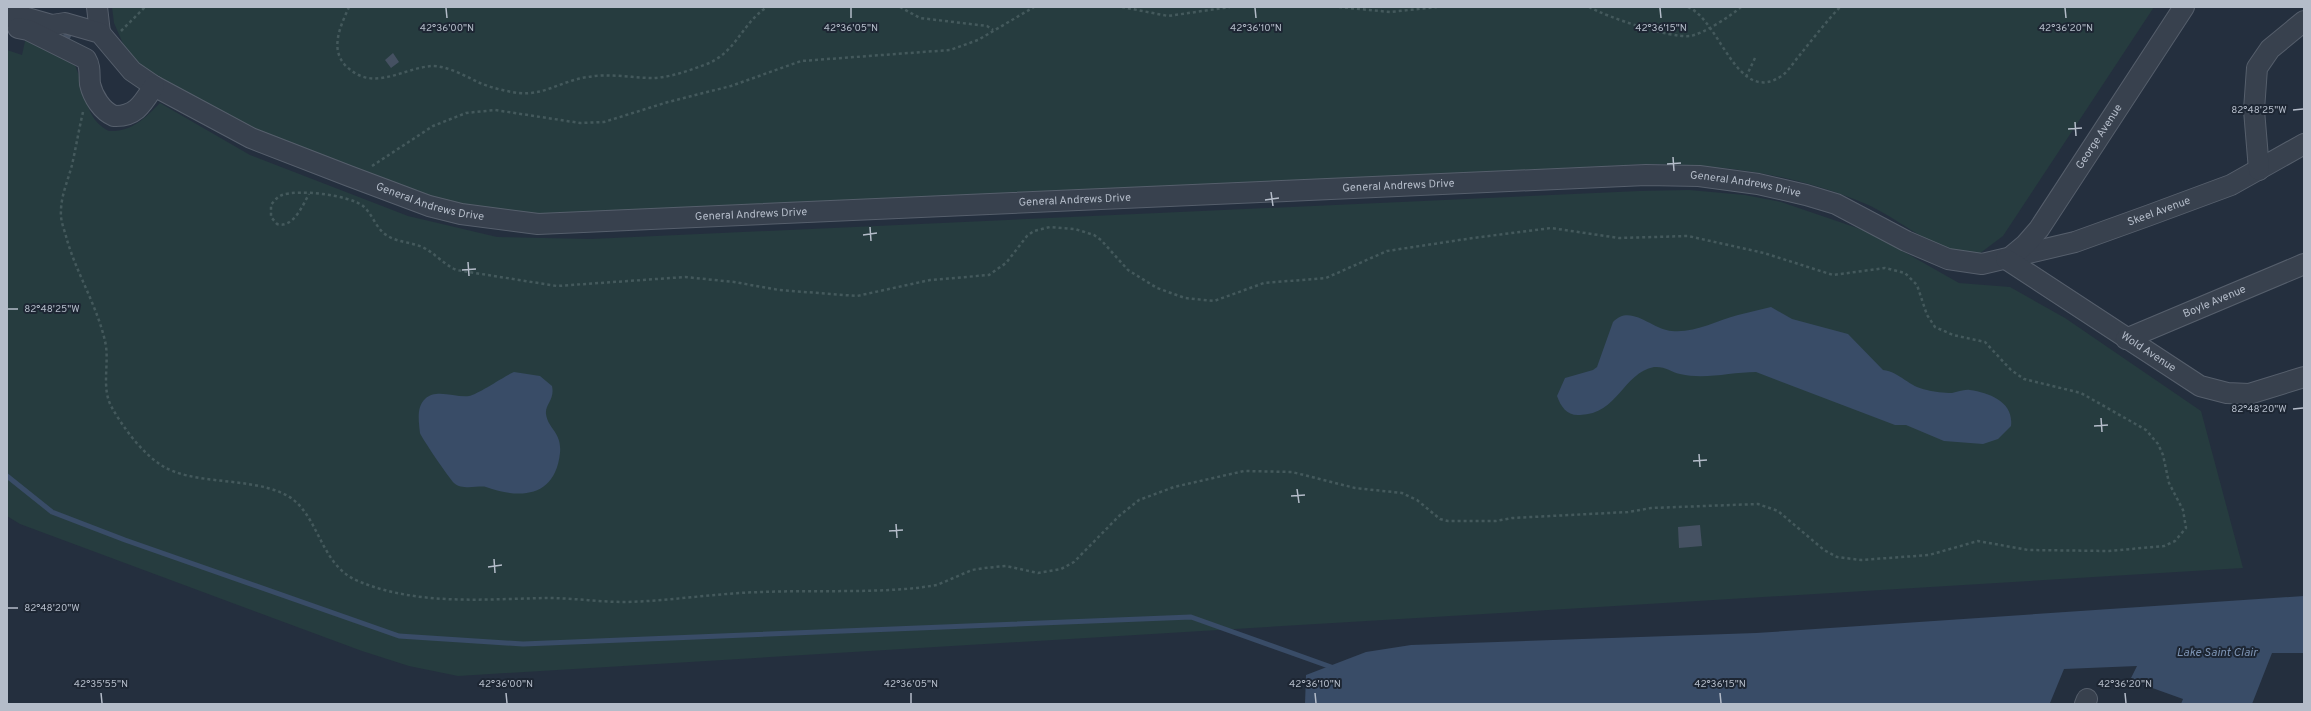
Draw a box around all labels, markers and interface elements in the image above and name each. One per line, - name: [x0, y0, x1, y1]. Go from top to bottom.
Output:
- text: 42°36'00"N: [420, 22, 474, 35]
- text: 42°36'05"N: [824, 22, 878, 35]
- text: 42°36'10"N: [1230, 22, 1282, 35]
- text: 42°36'15"N: [1635, 22, 1687, 35]
- text: 42°36'20"N: [2039, 22, 2093, 35]
- street label: George Avenue: [2073, 102, 2126, 172]
- text: 82°48'25"W: [2231, 104, 2287, 117]
- street label: General Andrews Drive: [1690, 169, 1802, 201]
- street label: General Andrews Drive: [1342, 176, 1455, 195]
- street label: General Andrews Drive: [374, 180, 485, 224]
- street label: General Andrews Drive: [1018, 191, 1131, 210]
- street label: Skeel Avenue: [2126, 194, 2192, 230]
- street label: General Andrews Drive: [695, 205, 808, 224]
- street label: Boyle Avenue: [2181, 282, 2248, 321]
- text: 82°48'25"W: [24, 303, 80, 316]
- street label: Wold Avenue: [2118, 329, 2179, 375]
- text: 82°48'20"W: [2231, 403, 2287, 416]
- text: 82°48'20"W: [24, 602, 80, 615]
- water label: Lake Saint Clair: [2177, 645, 2259, 661]
- text: 42°35'55"N: [74, 678, 128, 691]
- text: 42°36'00"N: [479, 678, 533, 691]
- text: 42°36'05"N: [884, 678, 938, 691]
- text: 42°36'10"N: [1289, 678, 1341, 691]
- text: 42°36'15"N: [1694, 678, 1746, 691]
- text: 42°36'20"N: [2098, 678, 2152, 691]

